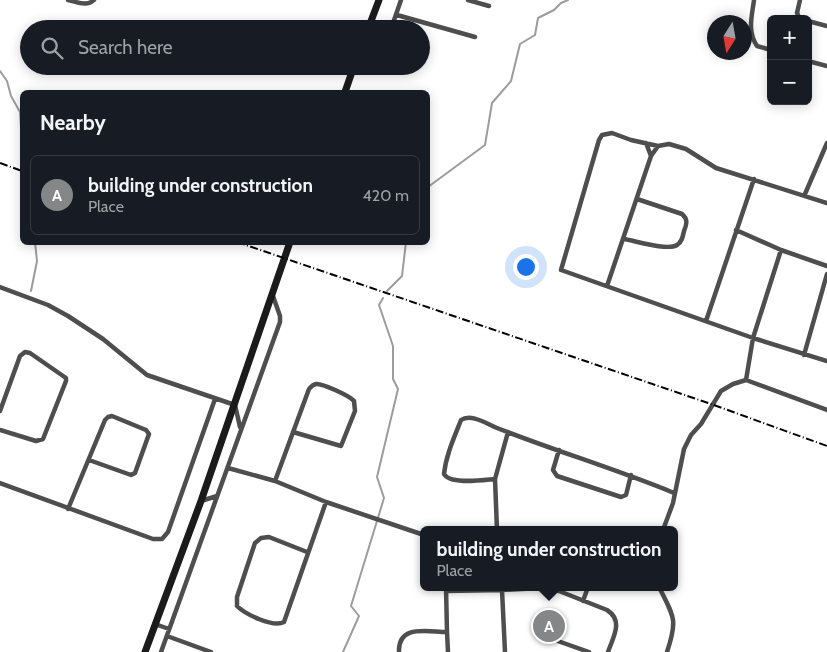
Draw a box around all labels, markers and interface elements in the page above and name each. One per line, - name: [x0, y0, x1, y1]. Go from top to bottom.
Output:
- north arrow: [707, 15, 752, 60]
- map controls: [767, 15, 812, 105]
- button: +: [767, 15, 812, 60]
- search box: [20, 20, 430, 75]
- icon: search: [38, 34, 66, 62]
- text: Search here: [78, 36, 172, 59]
- button: −: [767, 60, 812, 105]
- text: Nearby: [40, 110, 106, 135]
- text: building under construction: [88, 174, 313, 197]
- text: A: [52, 186, 62, 205]
- text: 420 m: [363, 186, 409, 205]
- text: Place: [88, 197, 124, 216]
- your location: [513, 254, 539, 280]
- popup: [420, 526, 678, 591]
- text: building under construction: [437, 538, 661, 561]
- text: Place: [437, 561, 472, 580]
- pin: A: [533, 607, 565, 645]

